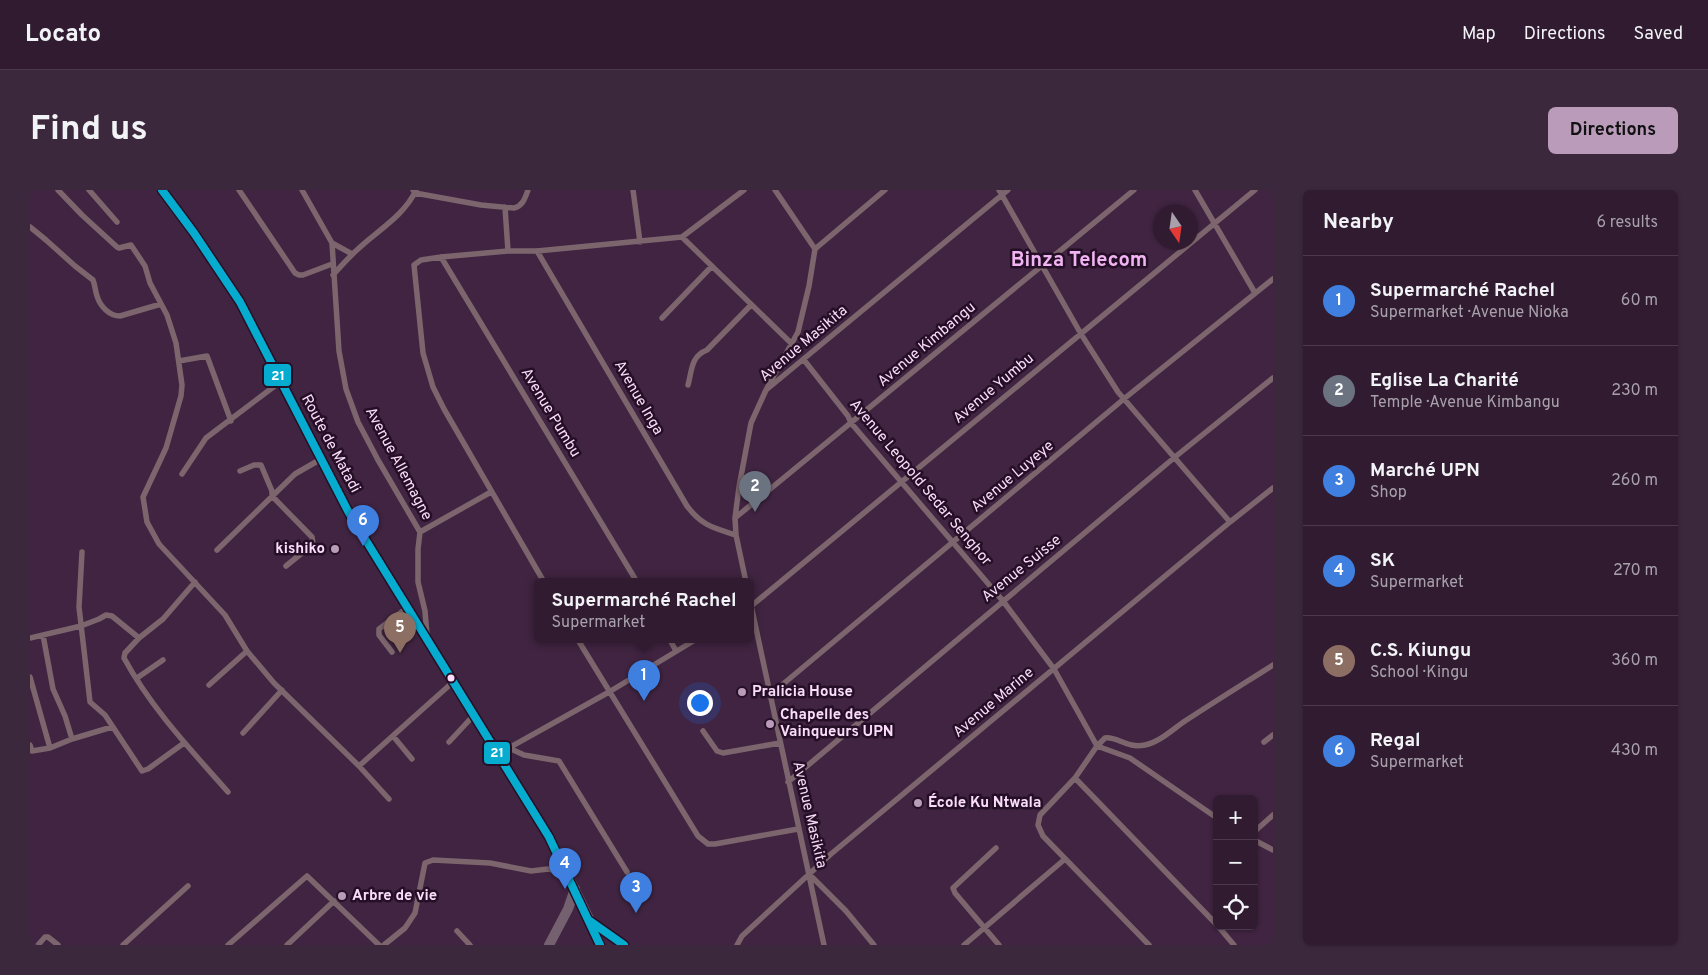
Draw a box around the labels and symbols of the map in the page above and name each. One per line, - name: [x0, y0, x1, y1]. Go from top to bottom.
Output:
- north arrow: [1153, 205, 1198, 250]
- district label: Binza Telecom: [1011, 248, 1147, 274]
- street label: Avenue Kimbangu: [874, 298, 980, 392]
- street label: Avenue Masikita: [756, 302, 852, 386]
- street label: Avenue Yumbu: [950, 350, 1038, 428]
- street label: Avenue Inga: [609, 357, 667, 439]
- line badge: 21: [263, 363, 292, 387]
- street label: Avenue Pumbu: [516, 365, 584, 461]
- text: 21: [271, 368, 285, 385]
- street label: Route de Matadi: [296, 392, 364, 496]
- street label: Avenue Leopold Sedar Senghor: [845, 396, 995, 570]
- street label: Avenue Allemagne: [360, 404, 436, 524]
- street label: Avenue Luyeye: [968, 437, 1058, 517]
- pin: 2: [739, 471, 771, 512]
- pin: 6: [347, 505, 379, 546]
- street label: Avenue Suisse: [978, 531, 1066, 607]
- place label: kishiko: [275, 540, 325, 559]
- marker: kishiko: [329, 543, 341, 555]
- pin: 5: [384, 612, 416, 653]
- pin: 1: [628, 660, 660, 701]
- street label: Avenue Marine: [950, 664, 1038, 742]
- unlabelled marker: [446, 673, 456, 683]
- place label: Pralicia House: [752, 683, 853, 702]
- marker: Pralicia House: [736, 686, 748, 698]
- your location: [687, 690, 713, 716]
- place label: Chapelle des Vainqueurs UPN: [780, 706, 894, 742]
- marker: Chapelle des Vainqueurs UPN: [764, 718, 776, 730]
- line badge: 21: [483, 741, 511, 765]
- text: 21: [490, 745, 504, 762]
- street label: Avenue Masikita: [787, 760, 831, 870]
- place label: École Ku Ntwala: [928, 793, 1041, 813]
- marker: École Ku Ntwala: [912, 797, 924, 809]
- pin: 4: [549, 848, 581, 889]
- pin: 3: [620, 872, 652, 913]
- place label: Arbre de vie: [352, 887, 437, 906]
- marker: Arbre de vie: [336, 890, 348, 902]

